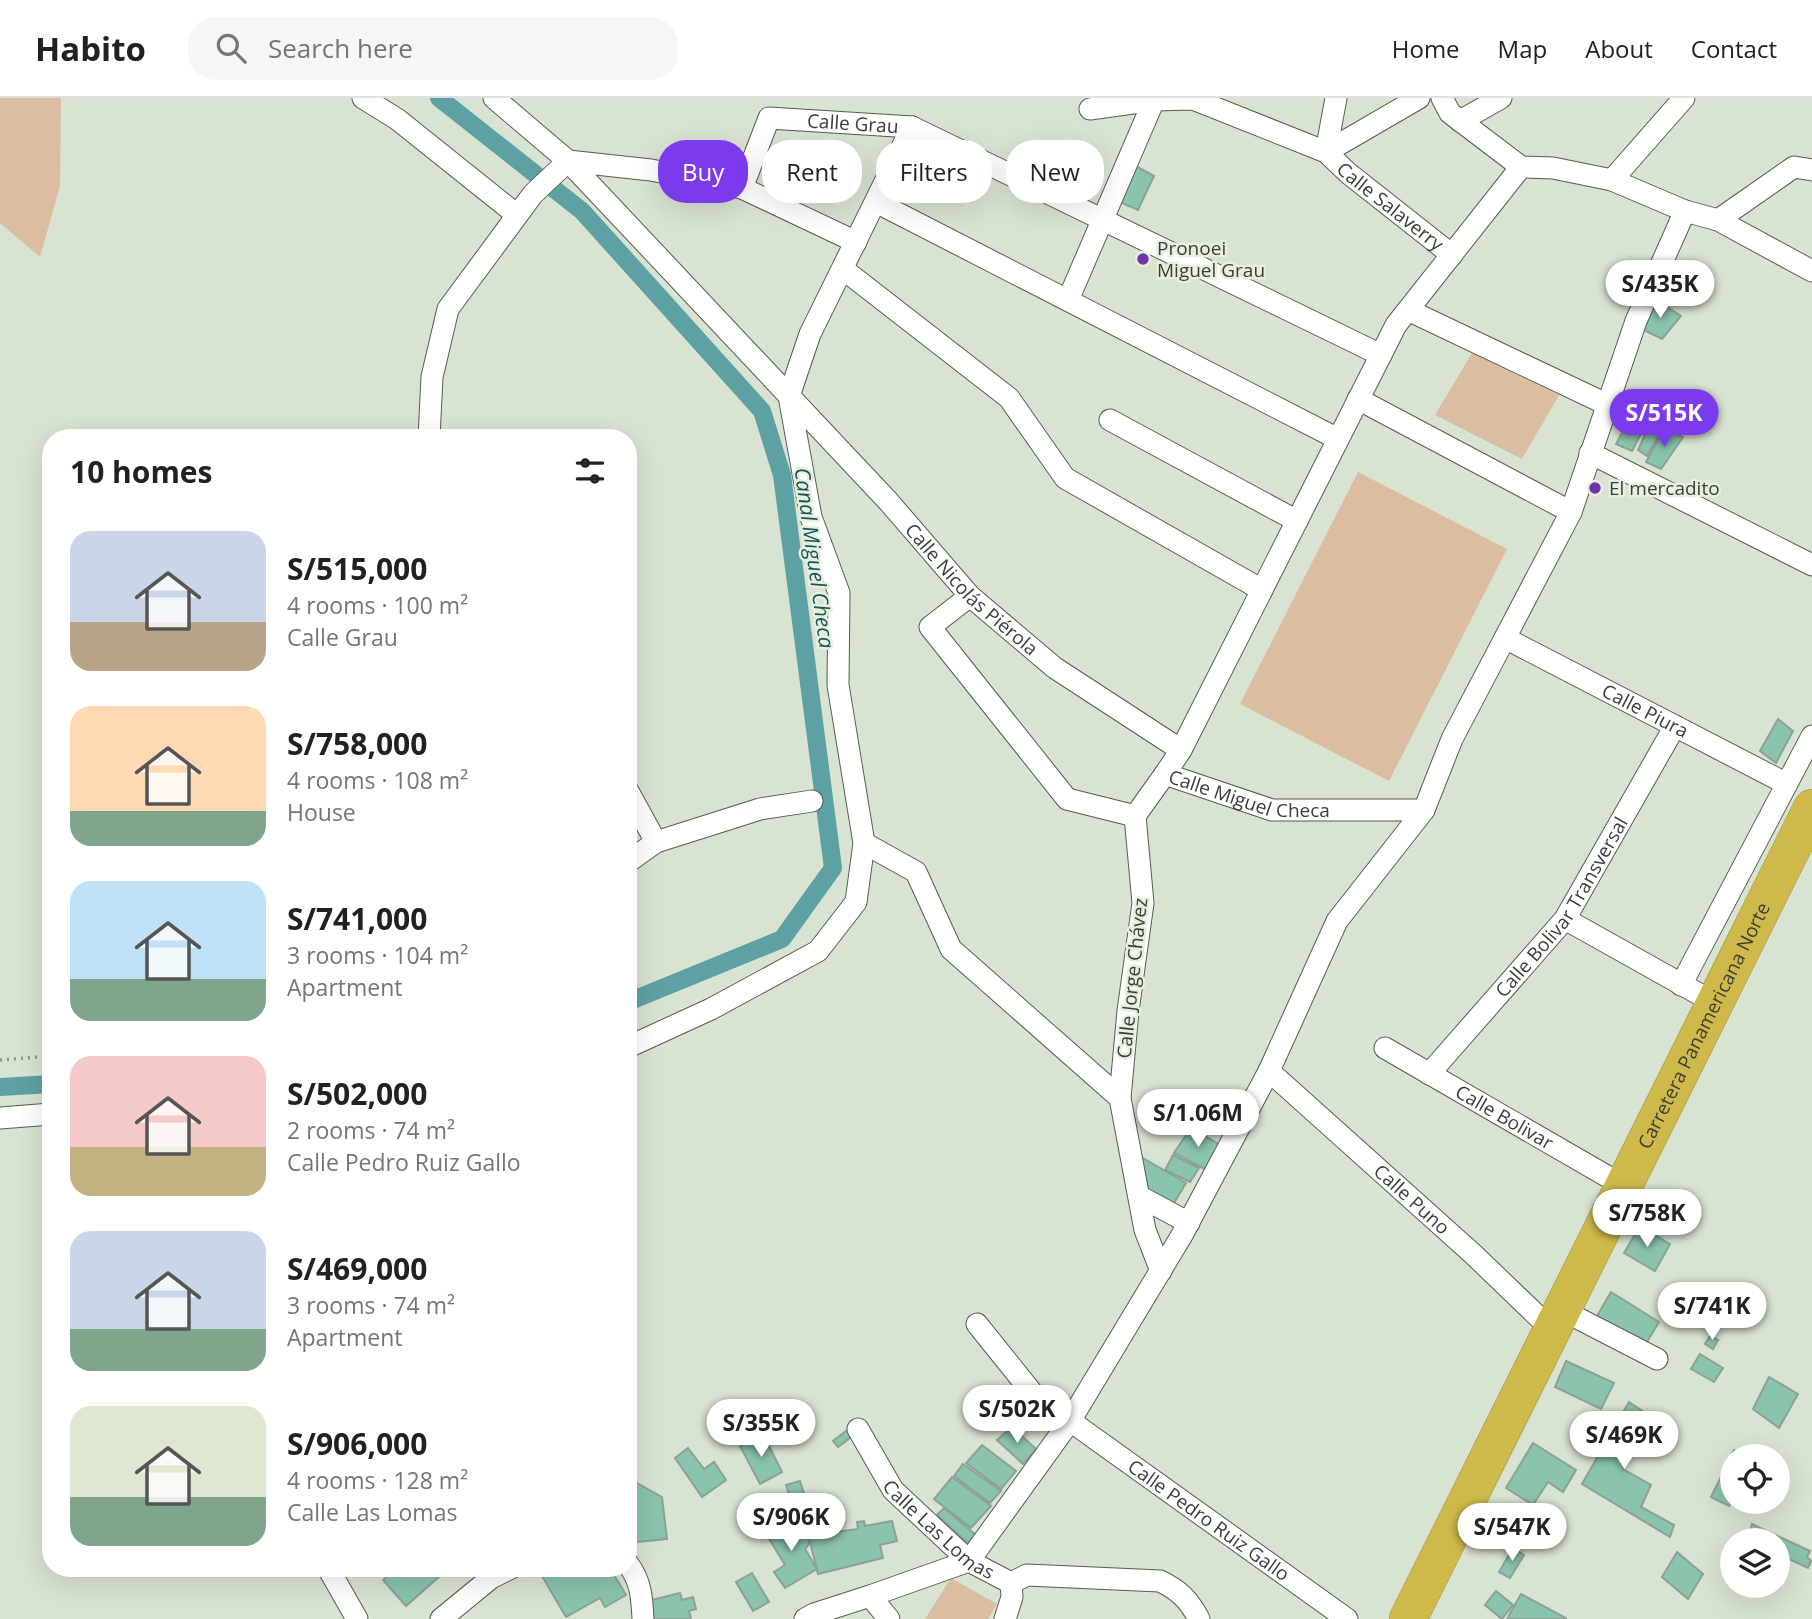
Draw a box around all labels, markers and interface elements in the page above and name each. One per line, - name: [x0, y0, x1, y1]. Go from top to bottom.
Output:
- search box: [188, 17, 678, 80]
- text: Habito: [35, 26, 146, 71]
- icon: search: [212, 29, 250, 67]
- text: Search here: [268, 30, 413, 66]
- text: Home: [1392, 32, 1460, 65]
- text: Map: [1498, 32, 1547, 65]
- text: About: [1585, 32, 1653, 65]
- text: Contact: [1691, 32, 1777, 65]
- street label: Calle Grau: [806, 107, 899, 139]
- chip: Buy: [658, 140, 748, 203]
- chip: Rent: [762, 140, 862, 203]
- chip: Filters: [876, 140, 992, 203]
- chip: New: [1006, 140, 1104, 203]
- street label: Calle Salaverry: [1331, 156, 1449, 257]
- place label: Pronoei Miguel Grau: [1157, 235, 1265, 283]
- marker: Pronoei Miguel Grau: [1135, 251, 1151, 267]
- pin: S/435K: [1603, 260, 1717, 320]
- text: S/435K: [1622, 267, 1698, 299]
- pin: S/515K: [1607, 390, 1721, 449]
- text: S/515K: [1626, 396, 1702, 428]
- text: 10 homes: [70, 451, 213, 492]
- icon: filters: [571, 452, 609, 490]
- water label: Canal Miguel Checa: [788, 466, 842, 650]
- place label: El mercadito: [1609, 475, 1720, 501]
- marker: El mercadito: [1587, 480, 1603, 496]
- street label: Calle Nicolás Piérola: [900, 517, 1044, 661]
- text: S/515,000: [287, 548, 427, 589]
- icon: home: [126, 559, 210, 643]
- text: 4 rooms · 100 m²: [287, 589, 468, 621]
- text: Calle Grau: [287, 621, 398, 653]
- street label: Calle Piura: [1598, 678, 1693, 744]
- text: S/758,000: [287, 723, 427, 764]
- icon: home: [126, 734, 210, 818]
- street label: Calle Miguel Checa: [1165, 763, 1330, 823]
- text: 4 rooms · 108 m²: [287, 764, 468, 796]
- text: House: [287, 796, 356, 828]
- street label: Calle Bolivar Transversal: [1489, 812, 1634, 1003]
- street label: Calle Jorge Chávez: [1111, 896, 1153, 1060]
- text: S/741,000: [287, 898, 427, 939]
- street label: Carretera Panamericana Norte: [1631, 898, 1776, 1153]
- icon: home: [126, 909, 210, 993]
- text: 3 rooms · 104 m²: [287, 939, 468, 971]
- text: Apartment: [287, 971, 403, 1003]
- text: S/502,000: [287, 1073, 427, 1114]
- street label: Calle Bolivar: [1451, 1079, 1558, 1156]
- icon: home: [126, 1084, 210, 1168]
- pin: S/1.06M: [1133, 1090, 1263, 1149]
- text: S/1.06M: [1153, 1096, 1243, 1128]
- text: 2 rooms · 74 m²: [287, 1114, 455, 1146]
- text: Calle Pedro Ruiz Gallo: [287, 1146, 521, 1178]
- street label: Calle Puno: [1368, 1158, 1456, 1240]
- pin: S/758K: [1590, 1190, 1704, 1249]
- text: S/758K: [1609, 1196, 1685, 1228]
- text: S/469,000: [287, 1248, 427, 1289]
- icon: home: [126, 1259, 210, 1343]
- pin: S/741K: [1655, 1282, 1769, 1342]
- text: 3 rooms · 74 m²: [287, 1289, 455, 1321]
- text: S/741K: [1674, 1289, 1750, 1321]
- text: Apartment: [287, 1321, 403, 1353]
- pin: S/502K: [960, 1386, 1074, 1445]
- text: S/502K: [979, 1392, 1055, 1424]
- pin: S/355K: [704, 1400, 818, 1459]
- text: S/355K: [723, 1406, 799, 1438]
- pin: S/469K: [1567, 1412, 1681, 1471]
- text: S/469K: [1586, 1418, 1662, 1450]
- text: S/906,000: [287, 1423, 427, 1464]
- icon: home: [126, 1434, 210, 1518]
- map controls: [1720, 1444, 1790, 1598]
- button: locate: [1720, 1444, 1790, 1514]
- street label: Calle Pedro Ruiz Gallo: [1123, 1453, 1295, 1587]
- text: 4 rooms · 128 m²: [287, 1464, 468, 1496]
- street label: Calle Las Lomas: [877, 1475, 999, 1585]
- pin: S/906K: [734, 1494, 848, 1553]
- text: Calle Las Lomas: [287, 1496, 457, 1528]
- text: S/906K: [753, 1500, 829, 1532]
- pin: S/547K: [1455, 1504, 1569, 1563]
- text: S/547K: [1474, 1510, 1550, 1542]
- button: layers: [1720, 1528, 1790, 1598]

